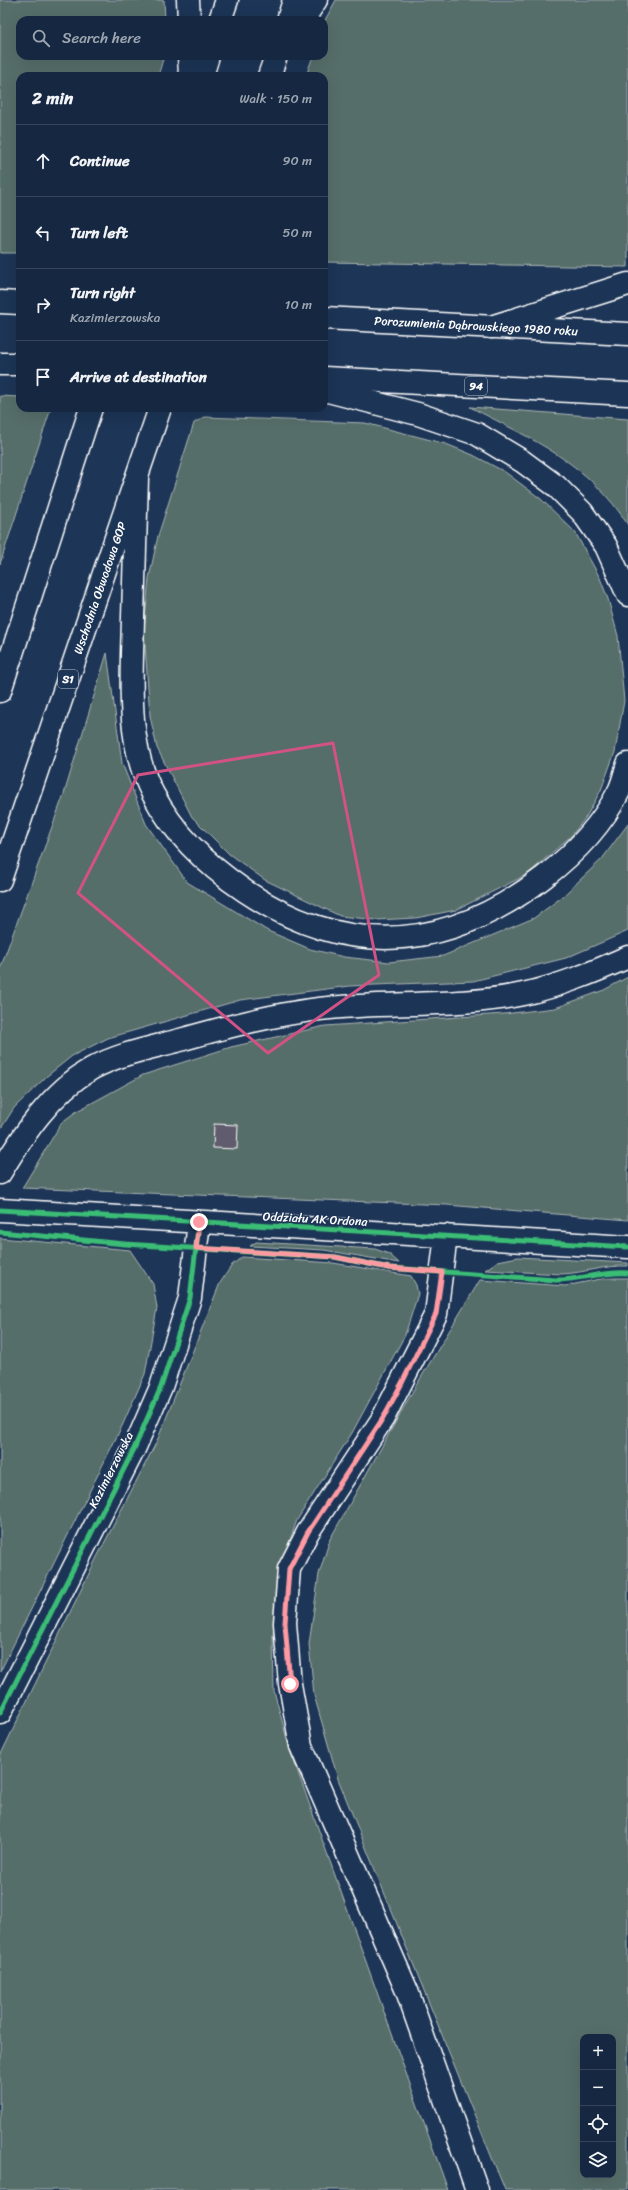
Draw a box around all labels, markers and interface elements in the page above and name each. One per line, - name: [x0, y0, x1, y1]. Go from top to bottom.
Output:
- search box: [16, 16, 328, 60]
- text: Search here: [62, 25, 141, 51]
- icon: search: [30, 27, 52, 49]
- text: 2 min: [32, 83, 73, 113]
- text: Walk · 150 m: [239, 87, 312, 110]
- text: Continue: [70, 148, 130, 174]
- text: 90 m: [282, 149, 312, 172]
- icon: ahead: [32, 150, 54, 172]
- text: Turn left: [70, 220, 128, 246]
- text: 50 m: [282, 221, 312, 244]
- icon: left: [32, 222, 54, 244]
- text: Turn right: [70, 280, 135, 306]
- text: 10 m: [285, 293, 312, 316]
- icon: right: [32, 294, 54, 316]
- text: Kazimierzowska: [70, 306, 160, 329]
- street label: Porozumienia Dąbrowskiego 1980 roku: [374, 310, 579, 342]
- text: Arrive at destination: [70, 364, 207, 390]
- icon: arrive: [32, 366, 54, 388]
- road number: 94: [465, 377, 487, 395]
- street label: Wschodnia Obwodowa GOP: [67, 519, 133, 657]
- road number: S1: [58, 670, 78, 688]
- street label: Oddziału AK Ordona: [262, 1205, 369, 1233]
- route end: [190, 1213, 208, 1231]
- street label: Kazimierzowska: [82, 1428, 140, 1512]
- route start: [281, 1675, 299, 1693]
- map controls: [580, 2034, 616, 2178]
- button: +: [580, 2034, 616, 2070]
- button: −: [580, 2070, 616, 2106]
- button: locate: [580, 2106, 616, 2142]
- button: layers: [580, 2142, 616, 2178]

